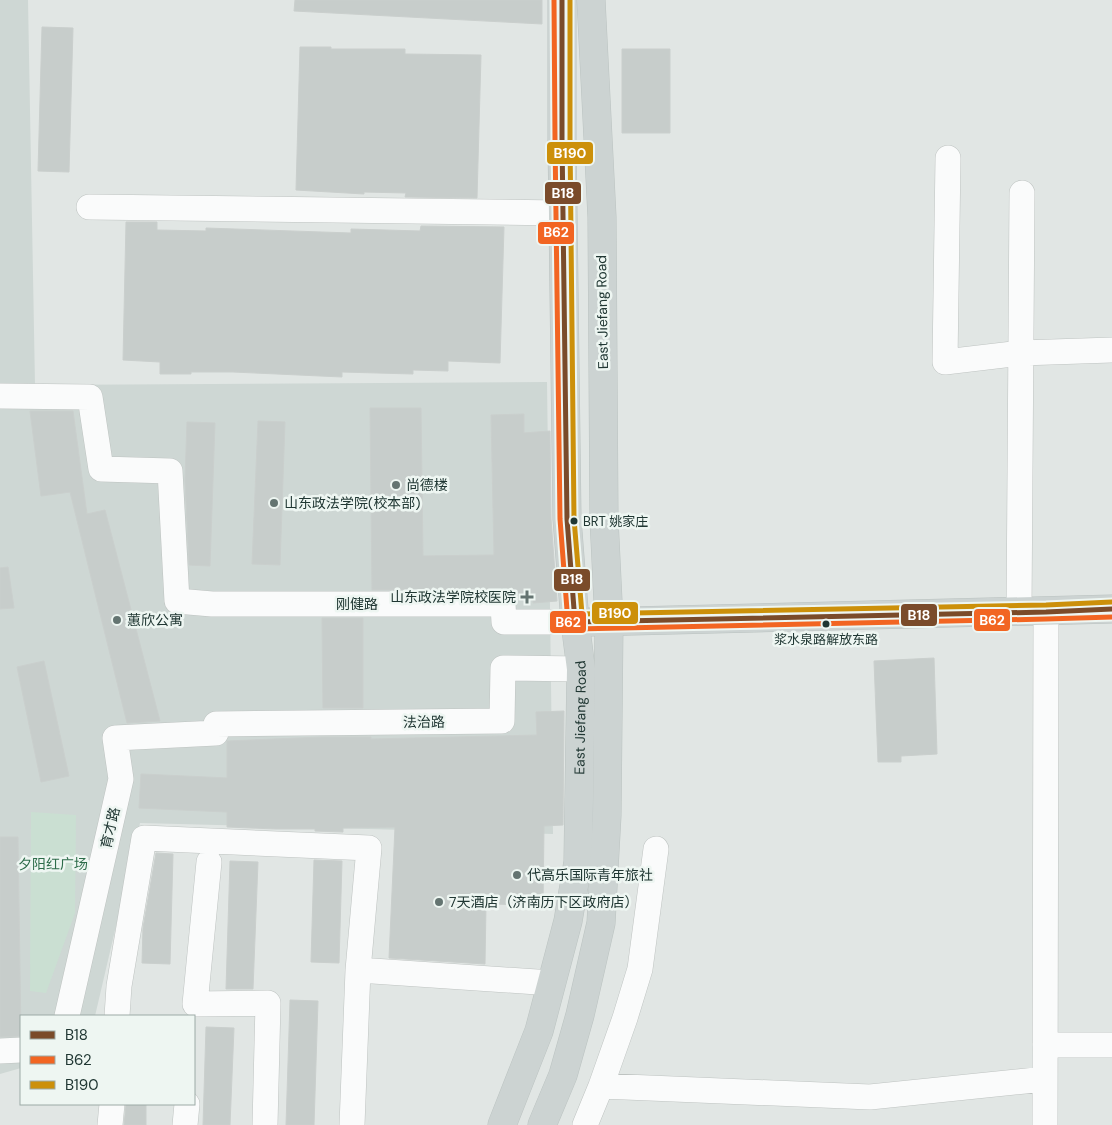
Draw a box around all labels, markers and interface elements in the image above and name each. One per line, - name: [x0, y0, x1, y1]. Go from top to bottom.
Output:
- line badge: B190: [546, 141, 594, 165]
- text: B190: [554, 144, 587, 162]
- line badge: B18: [544, 181, 582, 205]
- text: B18: [552, 184, 575, 202]
- line badge: B62: [537, 221, 575, 245]
- text: B62: [543, 223, 569, 241]
- street label: East Jiefang Road: [592, 255, 612, 369]
- place label: 尚德楼: [406, 476, 448, 494]
- marker: 尚德楼: [390, 479, 402, 491]
- place label: 山东政法学院(校本部): [284, 494, 420, 512]
- marker: 山东政法学院(校本部): [268, 497, 280, 509]
- place label: BRT 姚家庄: [583, 513, 648, 530]
- marker: BRT 姚家庄: [569, 516, 579, 526]
- line badge: B18: [553, 568, 591, 592]
- text: B18: [561, 570, 584, 588]
- place label: 山东政法学院校医院: [390, 588, 516, 606]
- marker: 山东政法学院校医院: [520, 590, 534, 604]
- street label: 刚健路: [336, 595, 378, 613]
- line badge: B190: [591, 601, 639, 625]
- line badge: B18: [900, 603, 938, 627]
- text: B190: [599, 604, 632, 622]
- text: B18: [908, 606, 931, 624]
- line badge: B62: [973, 608, 1011, 632]
- line badge: B62: [549, 610, 587, 634]
- place label: 蕙欣公寓: [127, 611, 183, 629]
- text: B62: [979, 611, 1005, 629]
- text: B62: [555, 613, 581, 631]
- marker: 蕙欣公寓: [111, 614, 123, 626]
- marker: 浆水泉路解放东路: [821, 619, 831, 629]
- place label: 浆水泉路解放东路: [774, 631, 878, 648]
- street label: East Jiefang Road: [570, 659, 590, 775]
- street label: 法治路: [403, 713, 445, 731]
- street label: 育才路: [97, 806, 123, 850]
- park label: 夕阳红广场: [18, 855, 88, 873]
- place label: 代高乐国际青年旅社: [527, 866, 653, 884]
- marker: 代高乐国际青年旅社: [511, 869, 523, 881]
- place label: 7天酒店（济南历下区政府店）: [449, 893, 638, 911]
- marker: 7天酒店（济南历下区政府店）: [433, 896, 445, 908]
- legend: [20, 1015, 195, 1105]
- text: B18: [65, 1025, 88, 1045]
- text: B62: [65, 1050, 92, 1070]
- text: B190: [65, 1075, 98, 1095]

